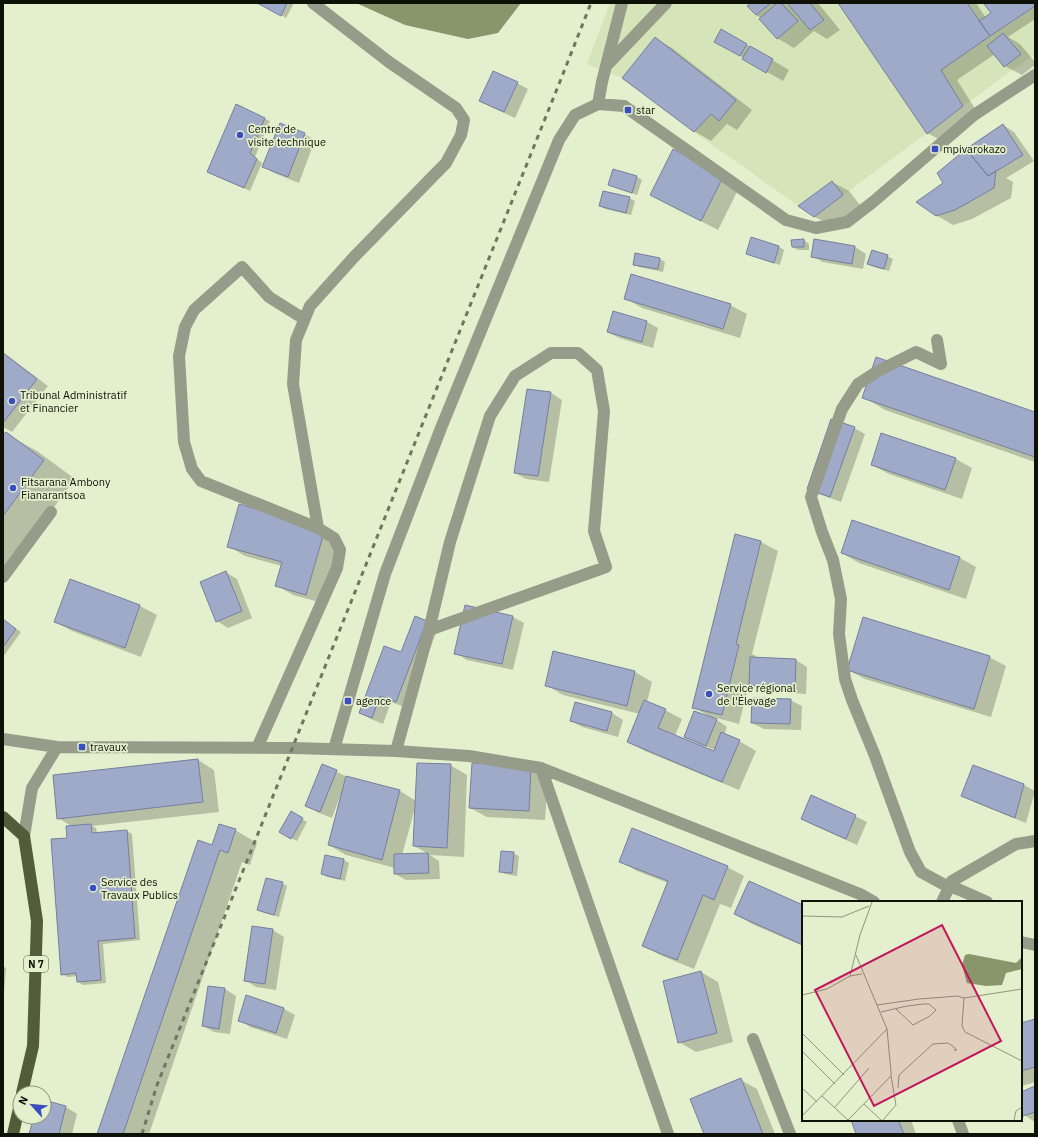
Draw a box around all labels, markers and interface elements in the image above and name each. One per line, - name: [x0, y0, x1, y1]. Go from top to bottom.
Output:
- place label: star: [636, 103, 655, 117]
- marker: star: [623, 105, 633, 115]
- place label: Centre de visite technique: [248, 122, 326, 149]
- marker: Centre de visite technique: [235, 130, 245, 140]
- place label: mpivarokazo: [943, 142, 1006, 156]
- marker: mpivarokazo: [930, 144, 940, 154]
- place label: Tribunal Administratif et Financier: [20, 388, 127, 415]
- marker: Tribunal Administratif et Financier: [7, 396, 17, 406]
- place label: Fitsarana Ambony Fianarantsoa: [21, 475, 111, 502]
- marker: Fitsarana Ambony Fianarantsoa: [8, 483, 18, 493]
- place label: Service régional de l'Élevage: [717, 681, 796, 708]
- marker: Service régional de l'Élevage: [704, 689, 714, 699]
- place label: agence: [356, 694, 391, 708]
- marker: agence: [343, 696, 353, 706]
- place label: travaux: [90, 740, 127, 754]
- marker: travaux: [77, 742, 87, 752]
- place label: Service des Travaux Publics: [101, 875, 178, 902]
- marker: Service des Travaux Publics: [88, 883, 98, 893]
- inset map: [802, 901, 1022, 1121]
- road number: N 7: [24, 956, 48, 972]
- north arrow: [12, 1085, 52, 1125]
- text: N: [15, 1094, 31, 1107]

